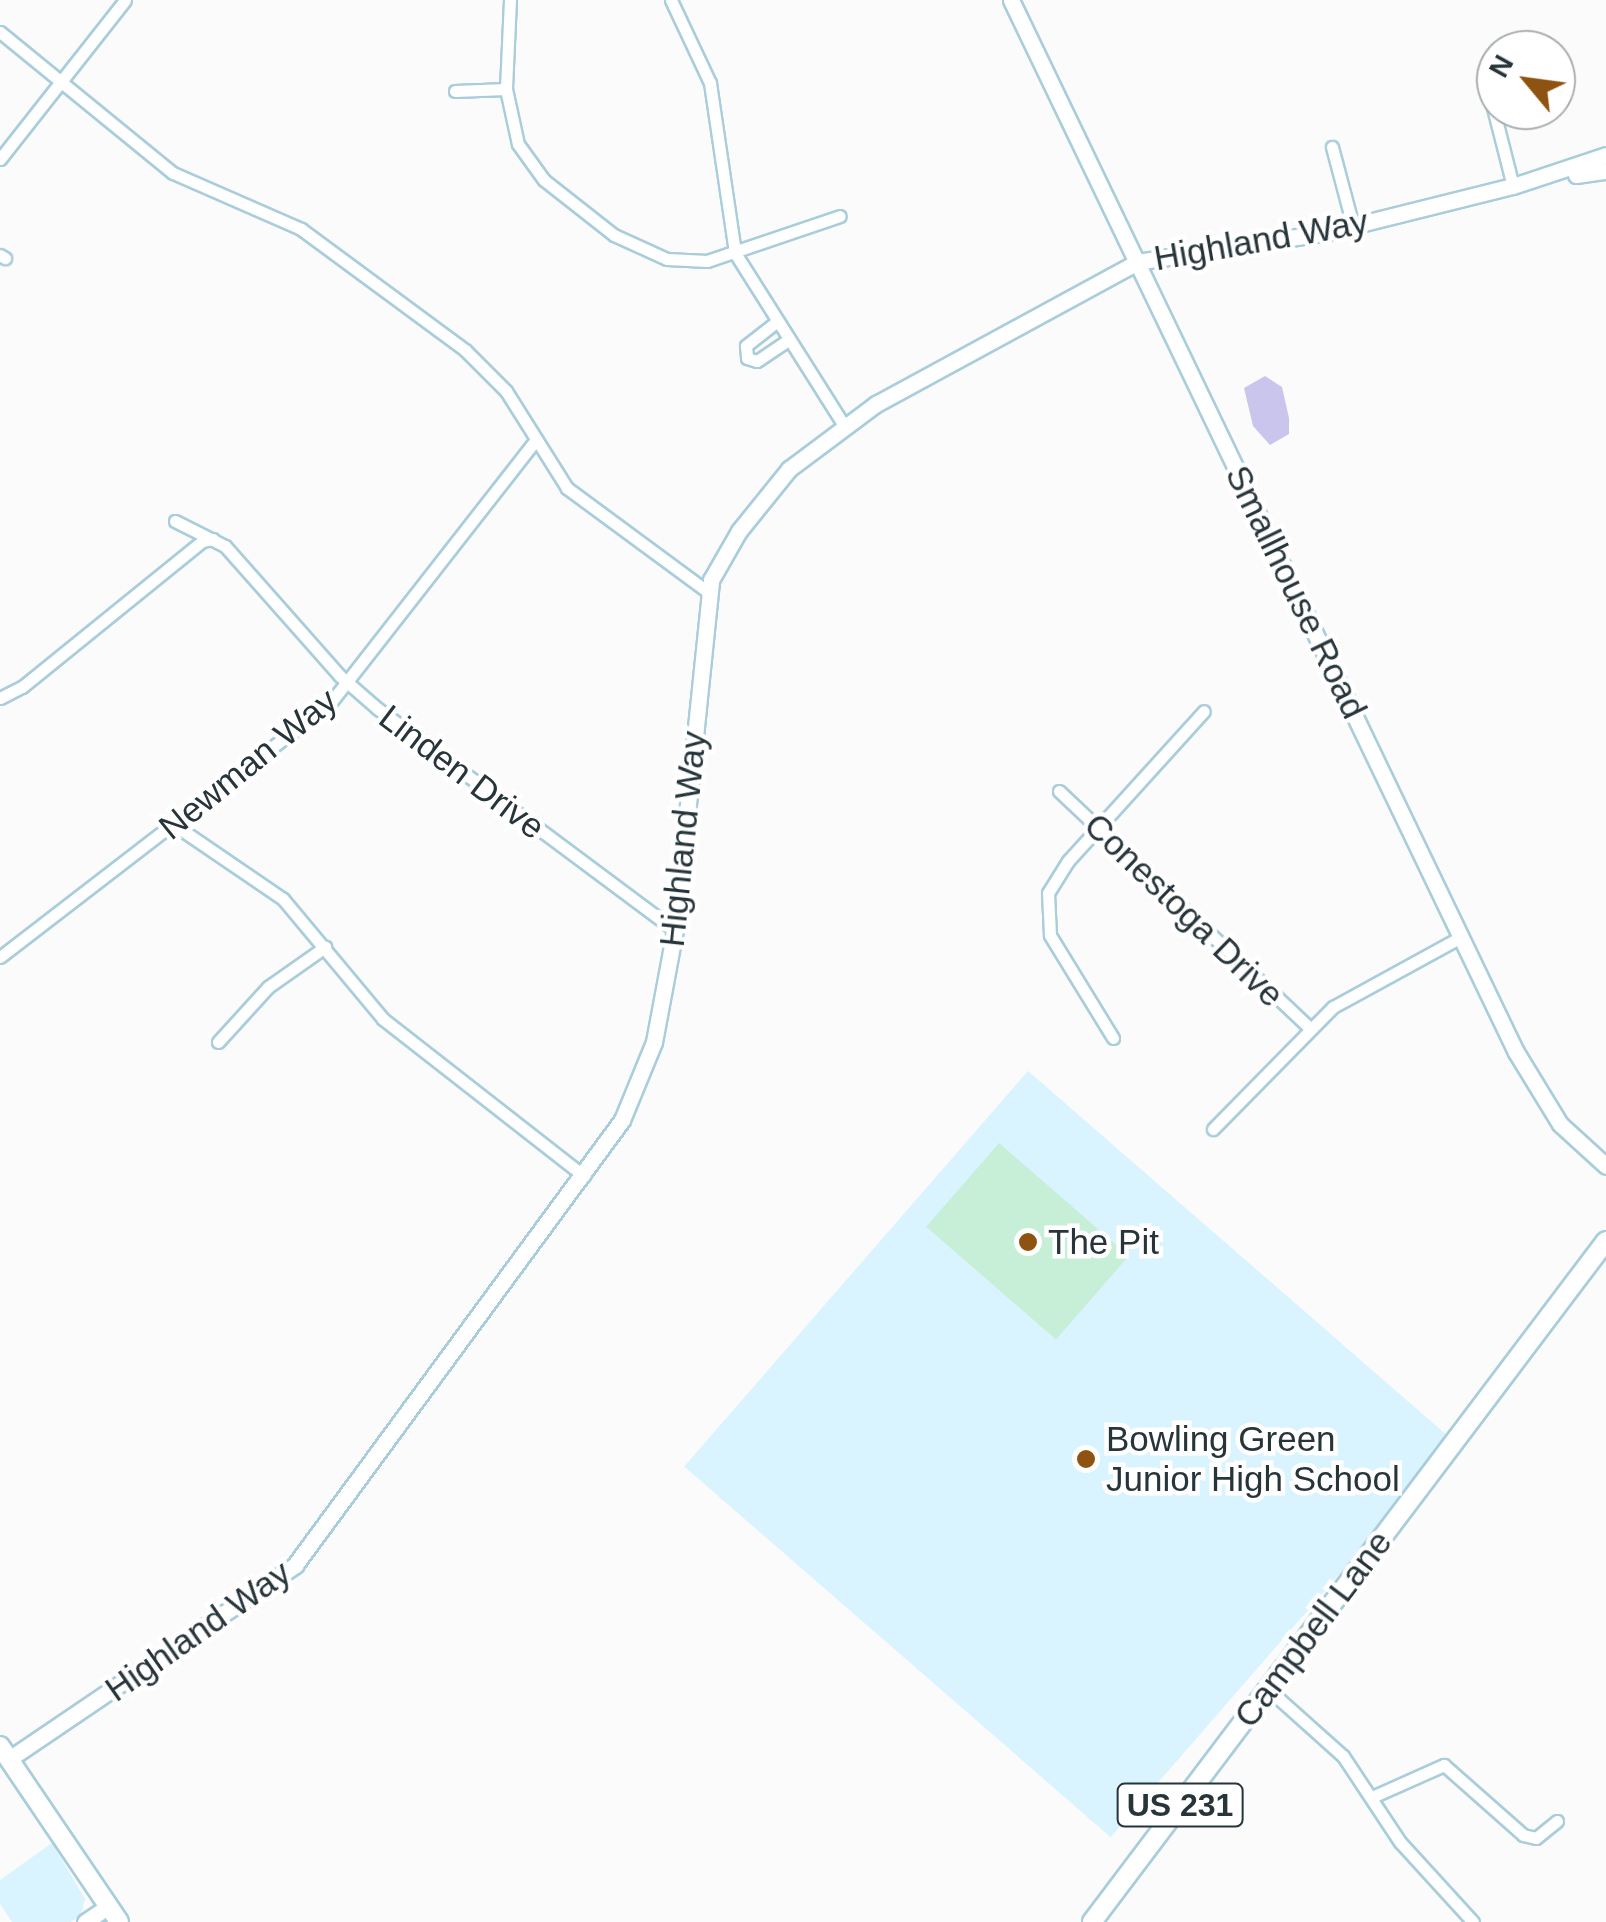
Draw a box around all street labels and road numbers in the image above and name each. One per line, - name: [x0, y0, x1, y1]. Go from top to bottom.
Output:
- street label: Highland Way: [1151, 201, 1371, 279]
- street label: Smallhouse Road: [1217, 459, 1375, 725]
- street label: Newman Way: [151, 680, 345, 848]
- street label: Linden Drive: [371, 696, 553, 848]
- street label: Highland Way: [651, 729, 715, 949]
- street label: Conestoga Drive: [1076, 804, 1292, 1016]
- street label: Campbell Lane: [1225, 1522, 1401, 1736]
- street label: Highland Way: [97, 1552, 299, 1710]
- road number: US 231: [1115, 1778, 1245, 1832]

